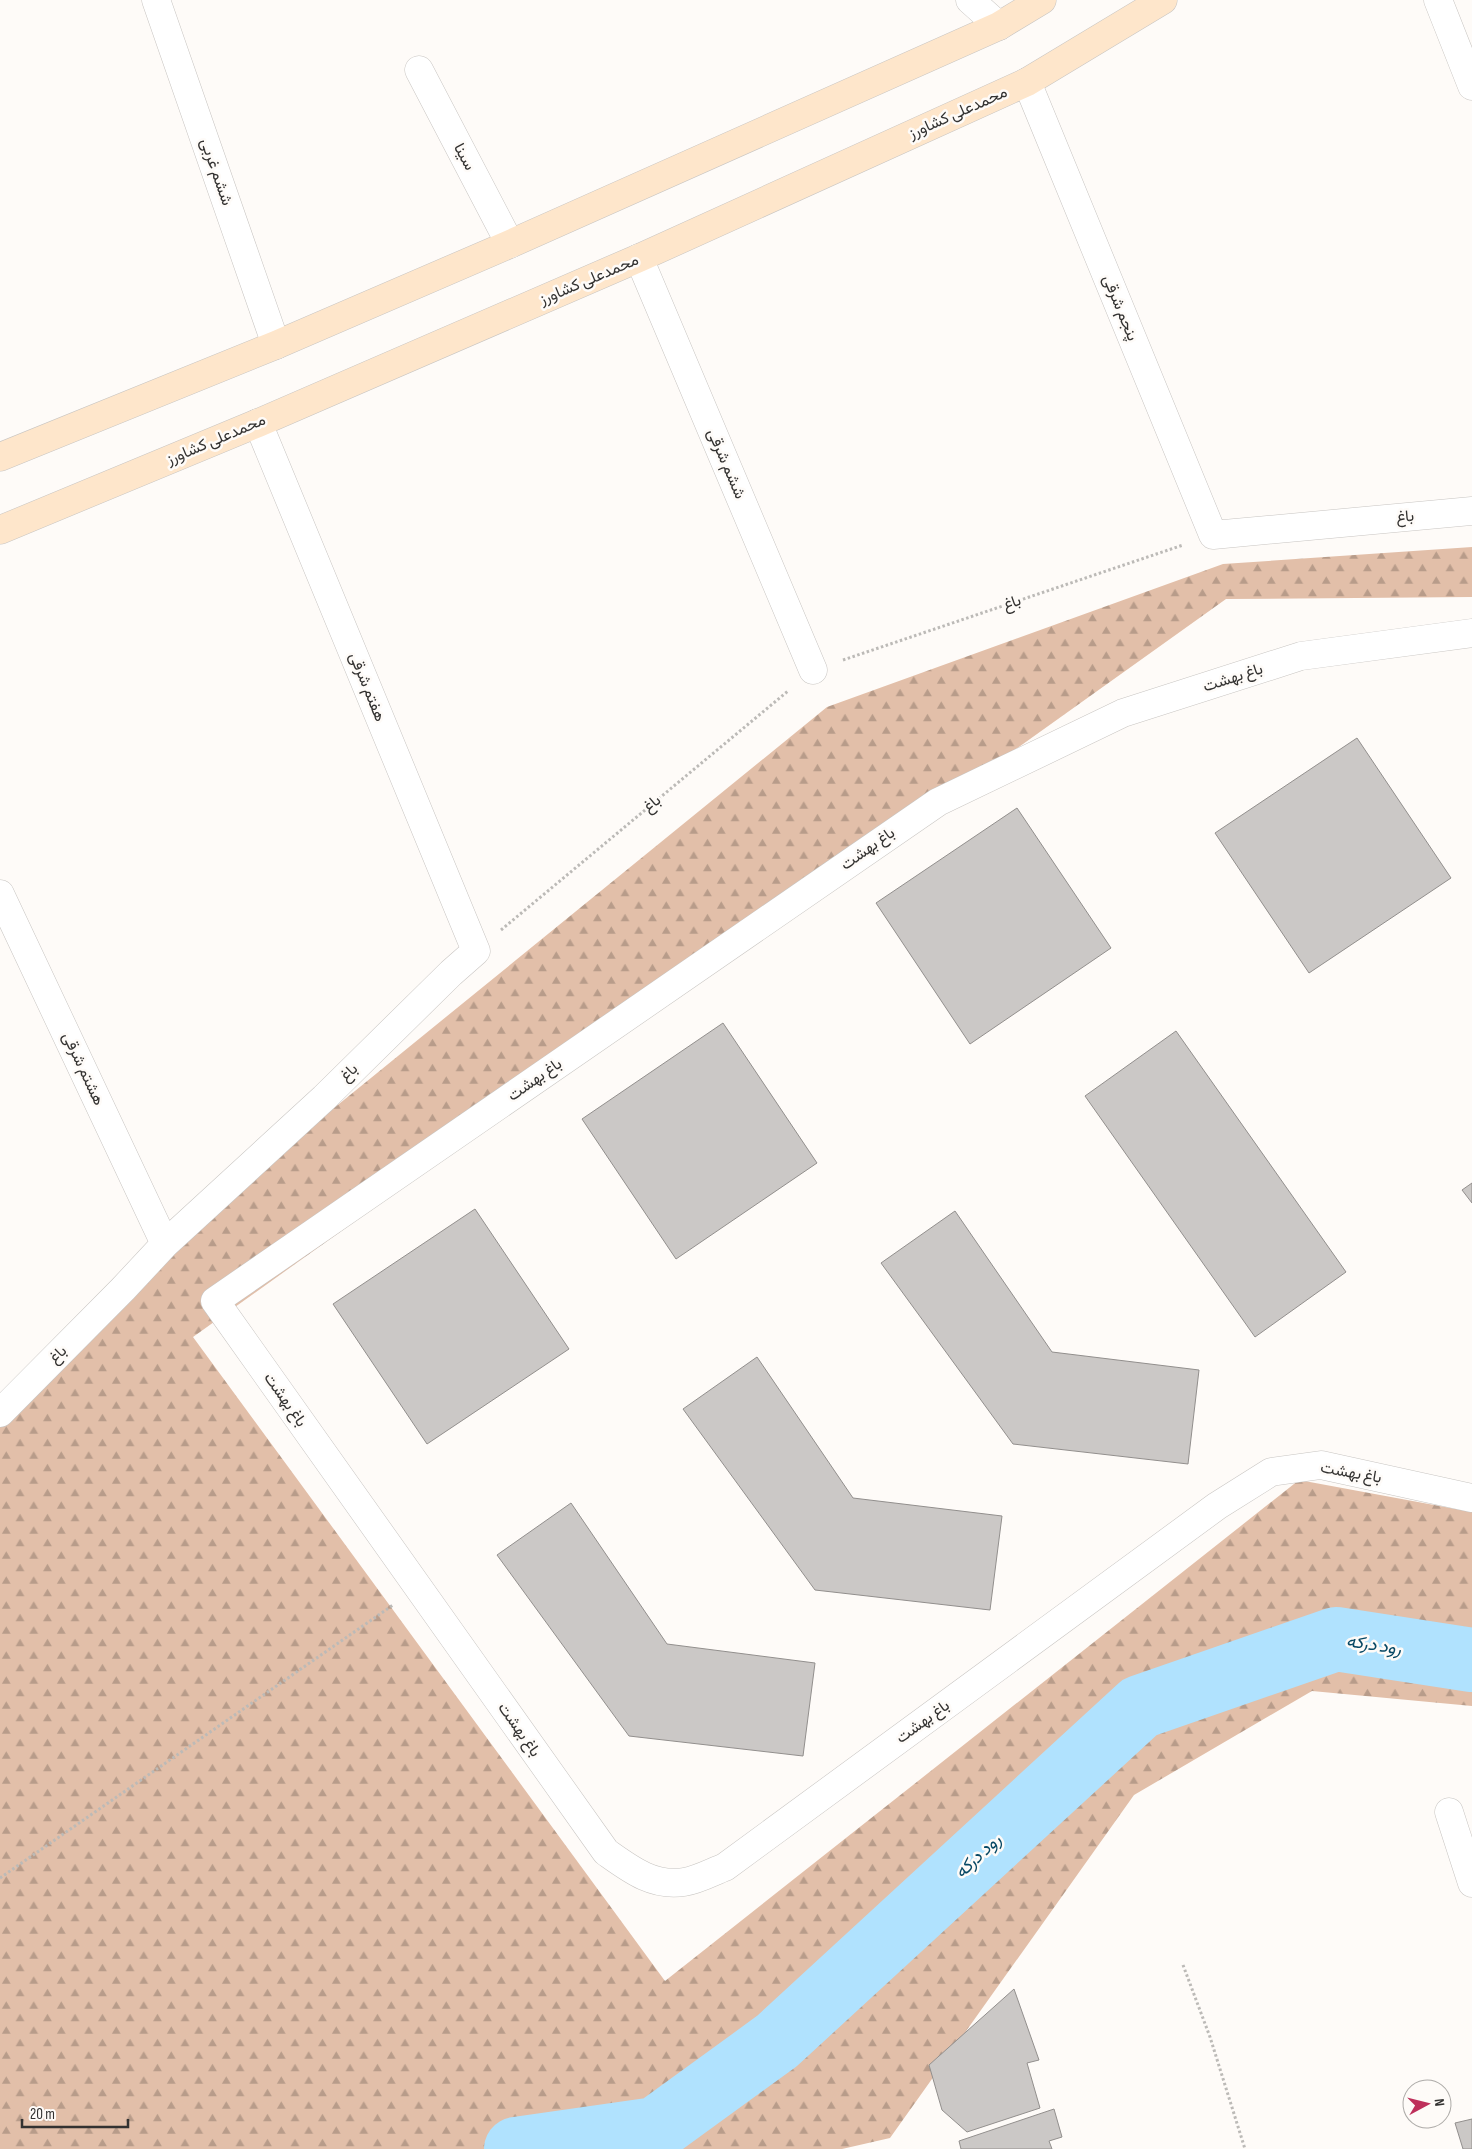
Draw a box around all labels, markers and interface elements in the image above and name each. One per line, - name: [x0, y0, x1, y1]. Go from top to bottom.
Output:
- street label: محمدعلی کشاورز: [905, 83, 1010, 144]
- street label: ششم غربی: [196, 136, 236, 208]
- street label: سینا: [449, 140, 479, 174]
- street label: محمدعلی کشاورز: [536, 251, 642, 310]
- street label: پنجم شرقی: [1097, 272, 1142, 344]
- street label: محمدعلی کشاورز: [163, 411, 269, 470]
- street label: ششم شرقی: [703, 426, 749, 502]
- street label: باغ: [1395, 507, 1415, 528]
- street label: باغ: [1000, 591, 1024, 616]
- street label: هفتم شرقی: [345, 650, 389, 724]
- street label: باغ بهشت: [1201, 659, 1266, 698]
- street label: باغ: [639, 791, 666, 818]
- street label: باغ بهشت: [837, 824, 899, 875]
- street label: هشتم شرقی: [58, 1029, 108, 1109]
- street label: باغ بهشت: [504, 1055, 566, 1106]
- street label: باغ: [336, 1060, 363, 1087]
- street label: باغ: [45, 1342, 72, 1369]
- street label: باغ بهشت: [259, 1369, 310, 1431]
- street label: باغ بهشت: [1319, 1458, 1383, 1489]
- water label: رود درکه: [1345, 1630, 1403, 1660]
- street label: باغ بهشت: [892, 1696, 954, 1749]
- street label: باغ بهشت: [493, 1699, 544, 1761]
- water label: رود درکه: [950, 1829, 1006, 1883]
- north arrow: [1402, 2079, 1452, 2129]
- scale bar: [22, 2096, 129, 2128]
- text: N: [1431, 2098, 1448, 2107]
- text: 20 m: [30, 2105, 55, 2124]

